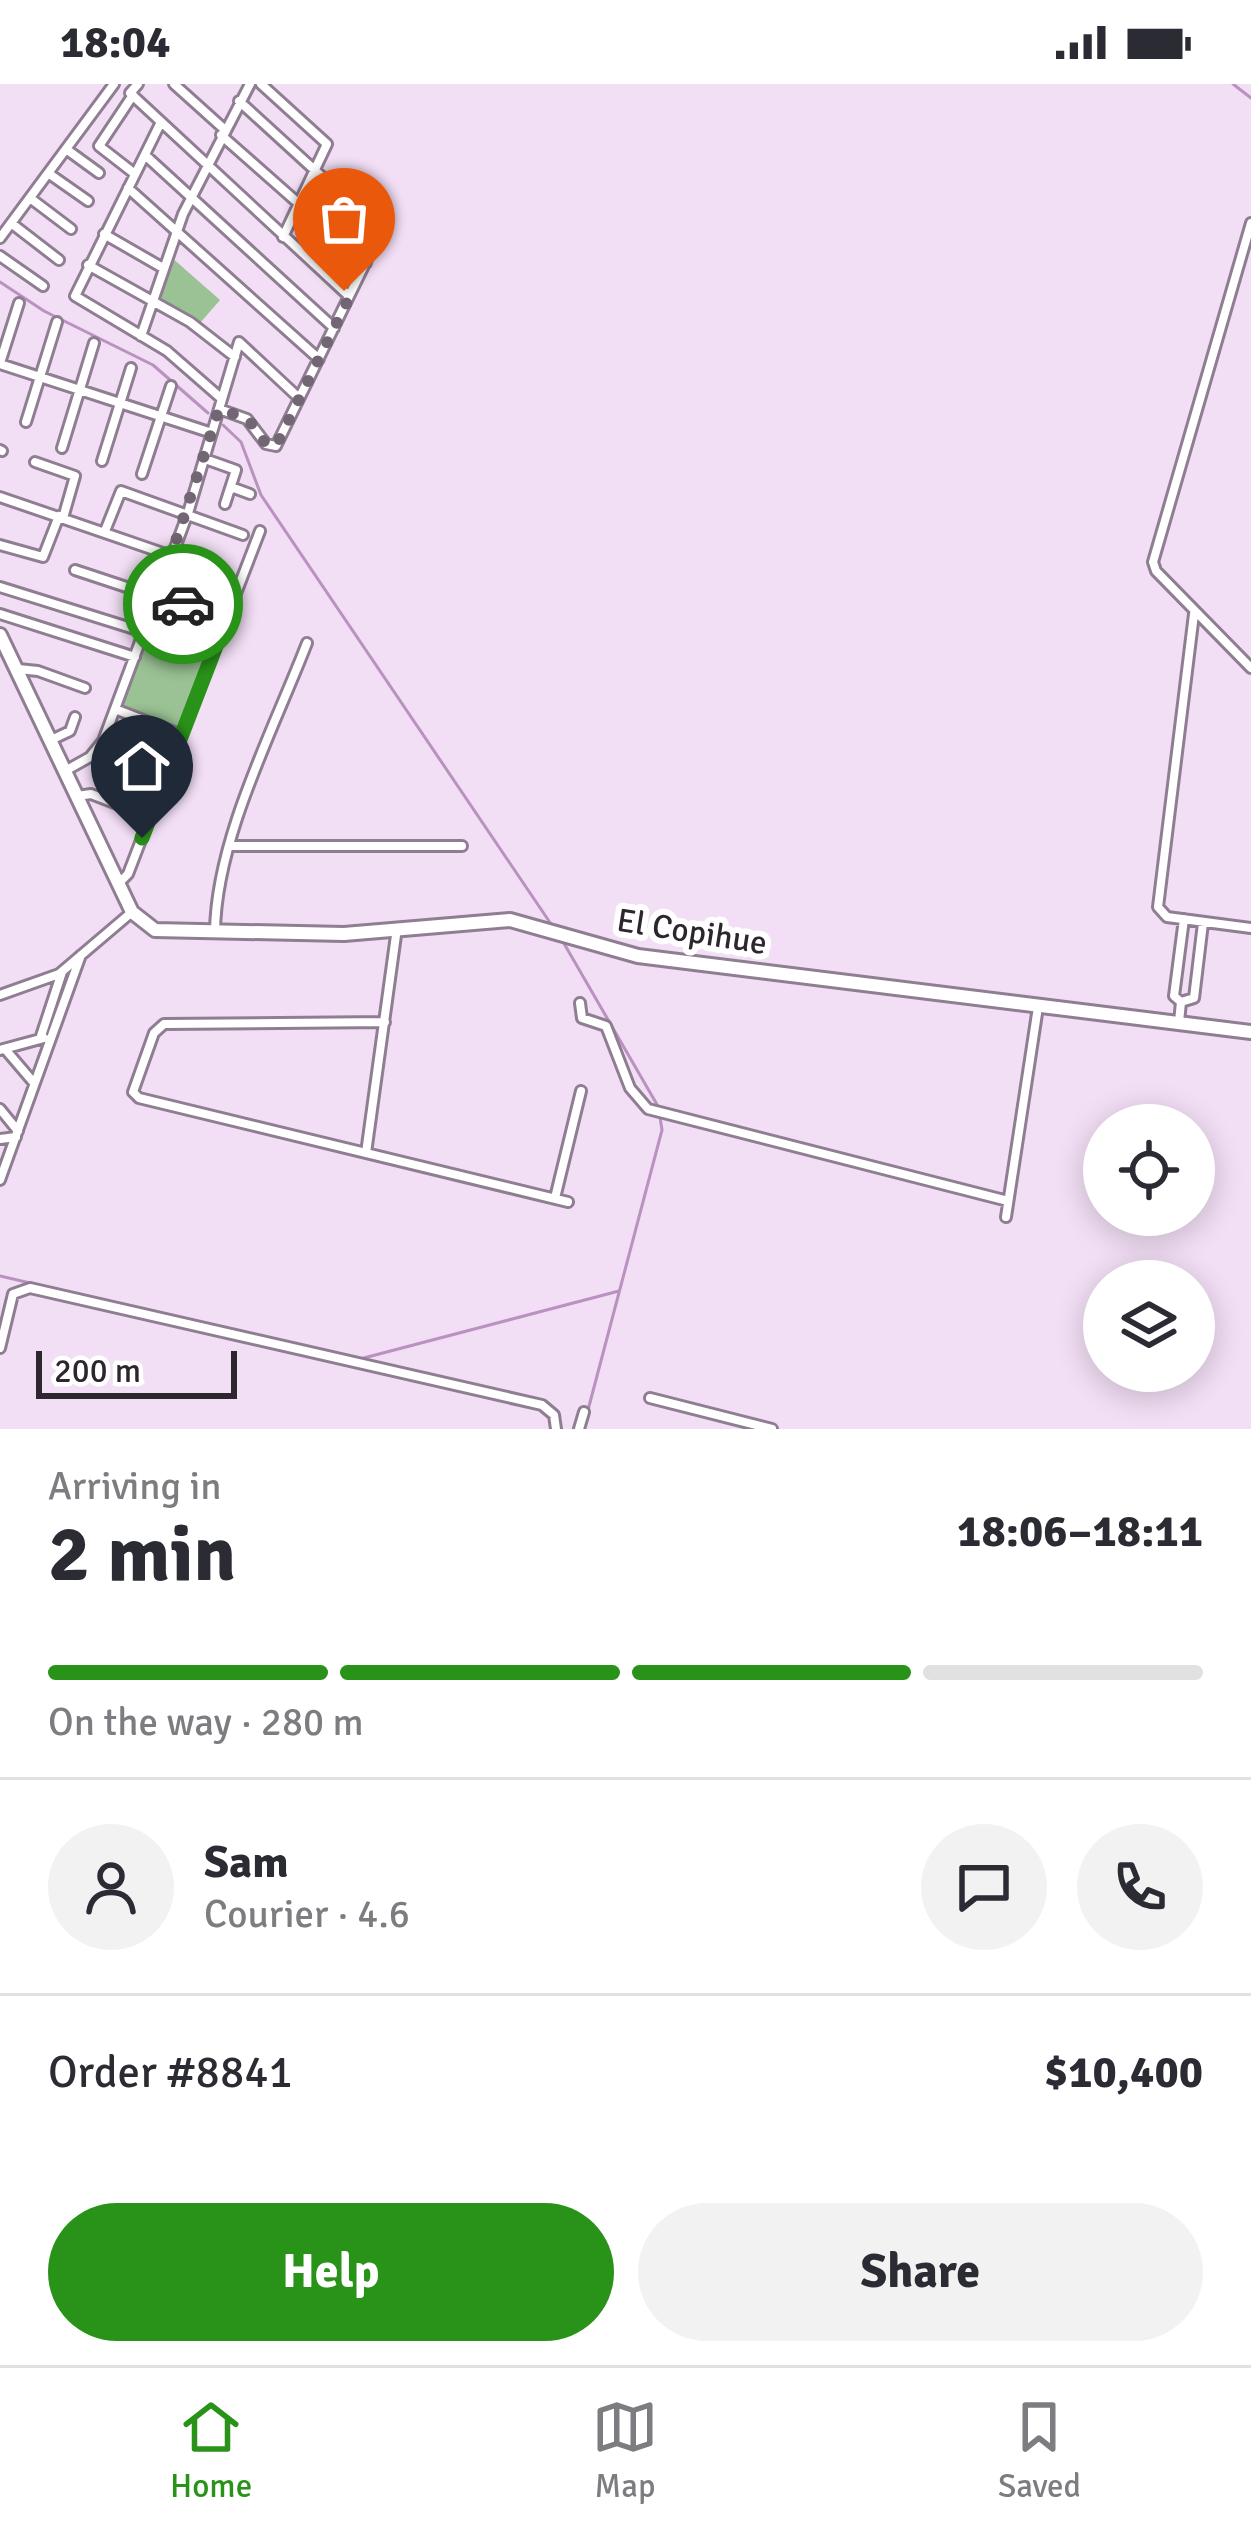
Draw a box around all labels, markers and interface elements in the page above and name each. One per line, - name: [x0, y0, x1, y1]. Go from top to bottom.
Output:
- text: 18:04: [60, 15, 170, 70]
- pin: [293, 168, 395, 291]
- icon: bag: [311, 186, 377, 252]
- courier: [123, 544, 243, 664]
- icon: car: [150, 571, 216, 637]
- pin: [91, 715, 193, 838]
- icon: home: [109, 733, 175, 799]
- street label: El Copihue: [614, 900, 770, 964]
- map controls: [1083, 1104, 1215, 1392]
- button: locate: [1083, 1104, 1215, 1236]
- button: layers: [1083, 1260, 1215, 1392]
- scale bar: [36, 1345, 237, 1398]
- text: 200 m: [54, 1351, 141, 1392]
- text: Arriving in: [48, 1462, 222, 1510]
- text: 18:06–18:11: [957, 1504, 1203, 1559]
- text: 2 min: [48, 1507, 236, 1603]
- text: On the way · 280 m: [48, 1698, 364, 1746]
- button: person: [48, 1824, 174, 1950]
- button: chat: [921, 1824, 1047, 1950]
- button: phone: [1077, 1824, 1203, 1950]
- text: Sam: [204, 1835, 289, 1890]
- text: Courier · 4.6: [204, 1890, 410, 1938]
- text: Order #8841: [48, 2045, 293, 2100]
- text: $10,400: [1044, 2045, 1203, 2100]
- button: Help: [48, 2203, 614, 2341]
- button: Share: [638, 2203, 1203, 2341]
- tab: Home: [170, 2394, 252, 2507]
- tab: Map: [592, 2394, 658, 2507]
- tab: Saved: [998, 2394, 1081, 2507]

